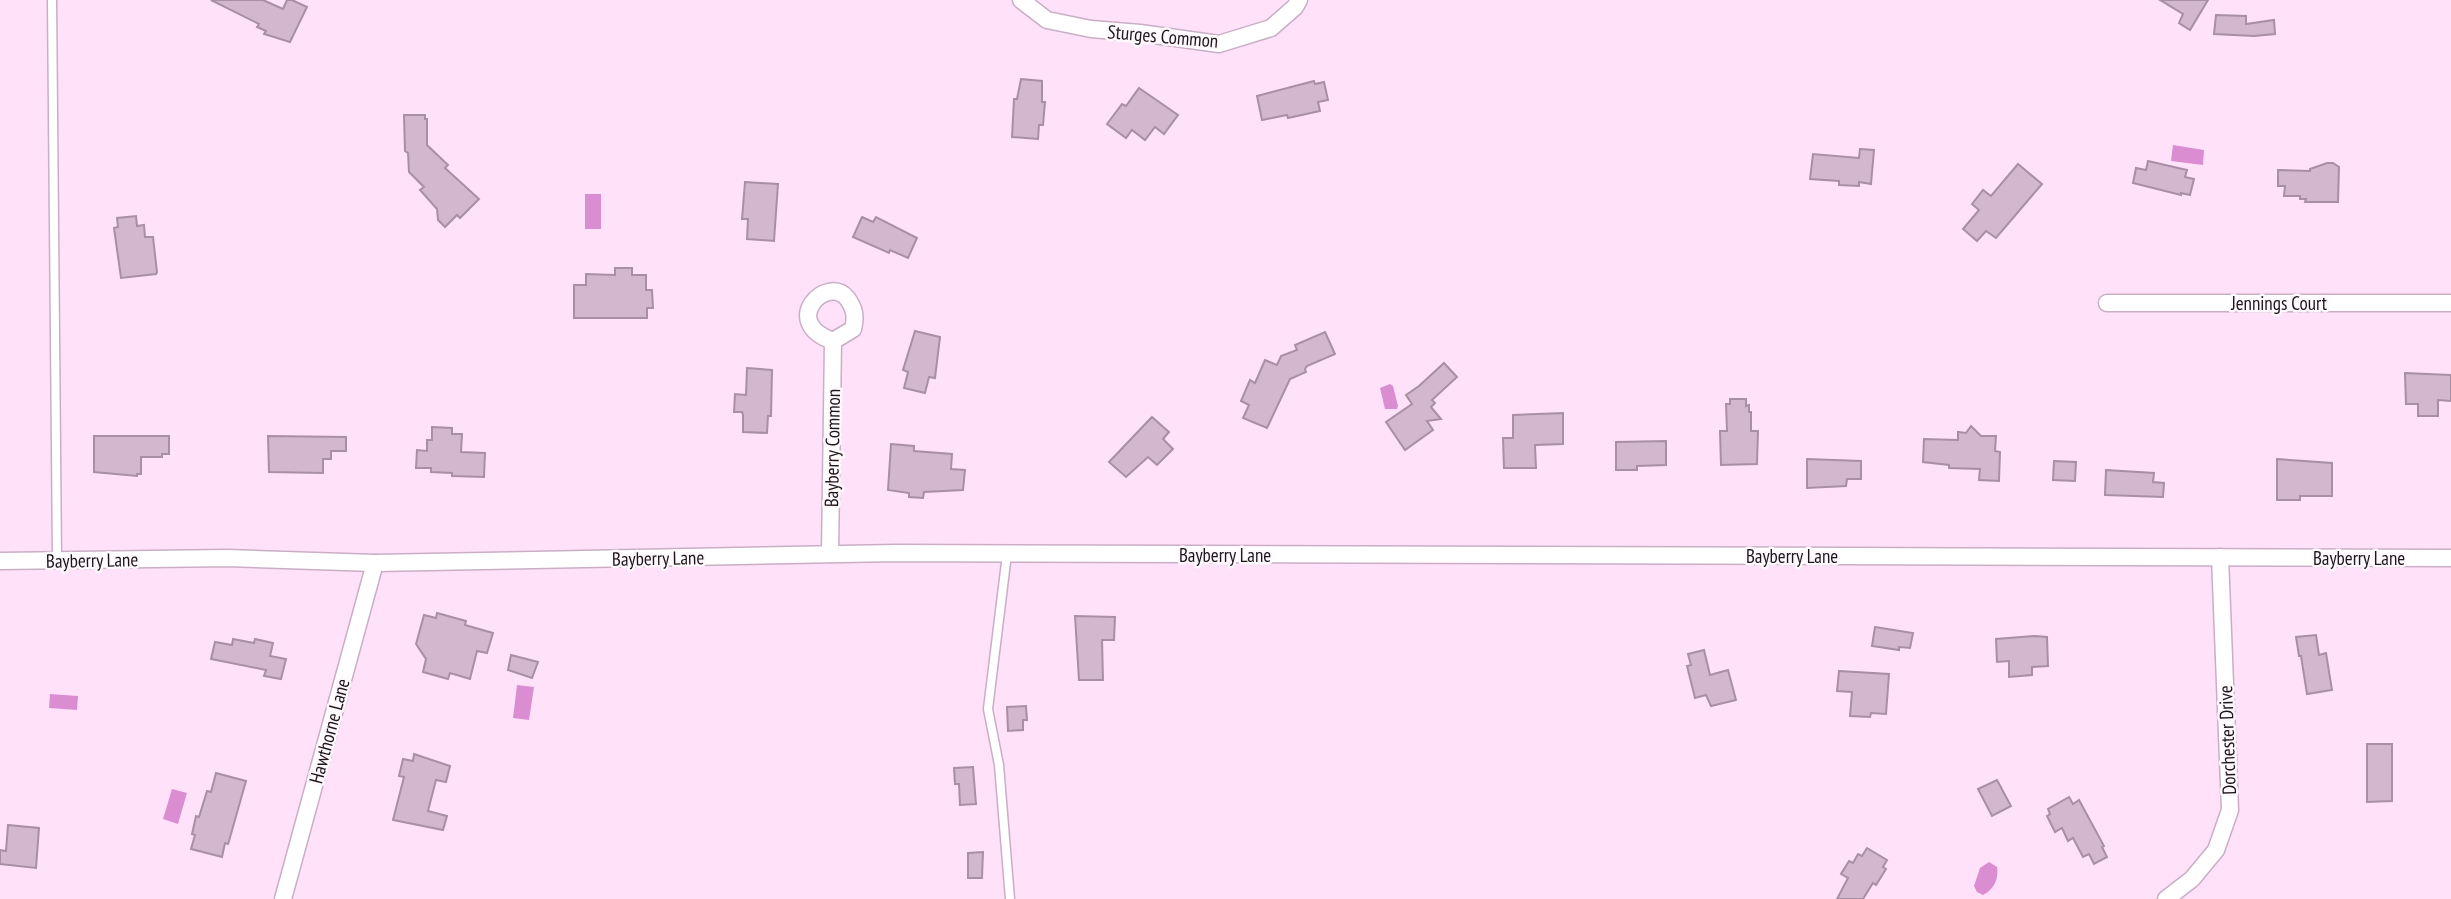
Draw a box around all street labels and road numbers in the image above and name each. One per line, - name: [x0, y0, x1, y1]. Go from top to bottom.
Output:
- street label: Sturges Common: [1107, 19, 1219, 53]
- street label: Jennings Court: [2230, 291, 2328, 315]
- street label: Bayberry Common: [819, 389, 845, 507]
- street label: Bayberry Lane: [1179, 543, 1271, 567]
- street label: Bayberry Lane: [1746, 544, 1838, 568]
- street label: Bayberry Lane: [612, 545, 704, 571]
- street label: Bayberry Lane: [2313, 546, 2405, 570]
- street label: Bayberry Lane: [46, 547, 138, 573]
- street label: Hawthorne Lane: [303, 676, 355, 786]
- street label: Dorchester Drive: [2213, 685, 2241, 795]

